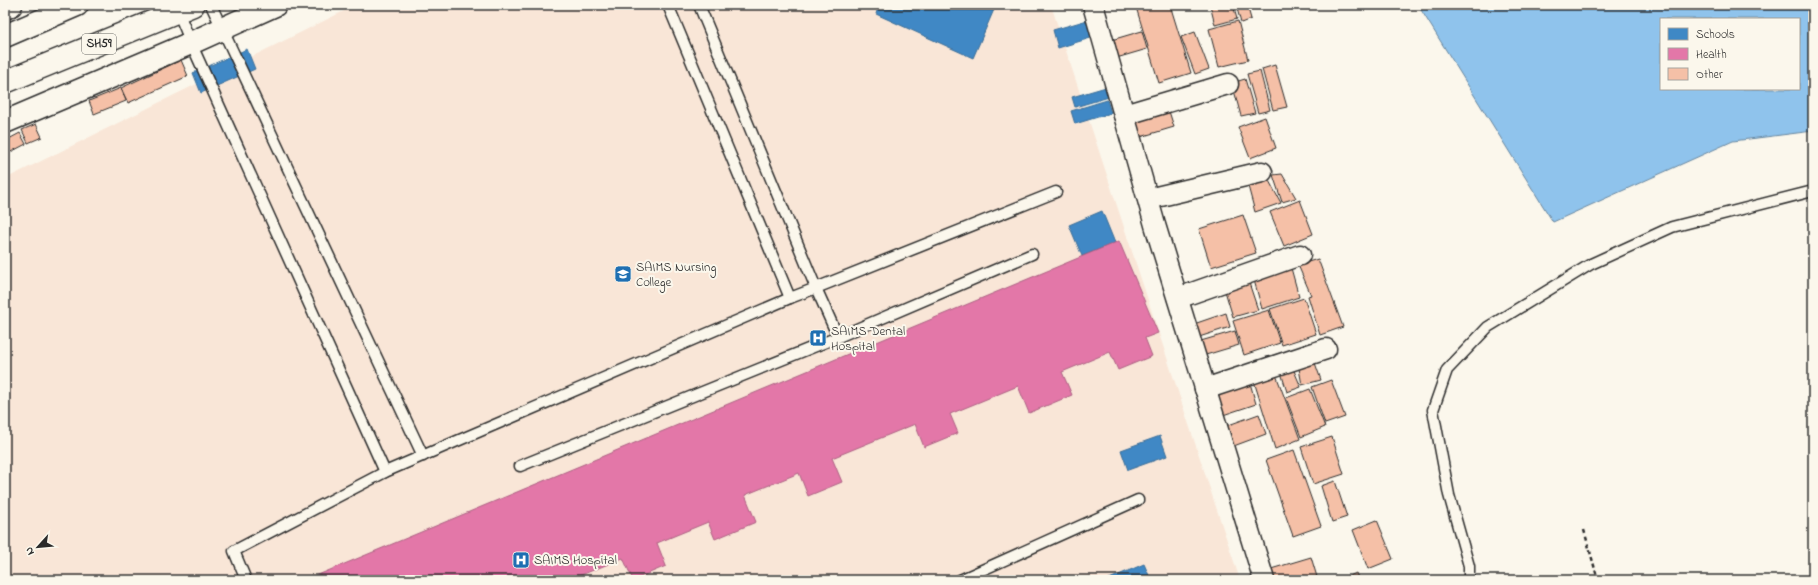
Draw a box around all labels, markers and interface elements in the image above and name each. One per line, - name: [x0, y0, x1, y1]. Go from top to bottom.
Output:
- legend: [1660, 18, 1800, 90]
- text: Schools: [1696, 26, 1735, 44]
- road number: SH59: [82, 34, 116, 54]
- text: Health: [1696, 46, 1727, 64]
- text: Other: [1696, 66, 1723, 84]
- place label: SAIMS Nursing College: [636, 258, 716, 293]
- school or university icon: SAIMS Nursing College: [613, 264, 633, 284]
- place label: SAIMS Dental Hospital: [831, 322, 905, 356]
- hospital icon: SAIMS Dental Hospital: [808, 328, 828, 348]
- north arrow: [18, 527, 58, 567]
- text: N: [21, 544, 39, 558]
- hospital icon: SAIMS Hospital: [511, 550, 531, 570]
- place label: SAIMS Hospital: [534, 551, 617, 570]

